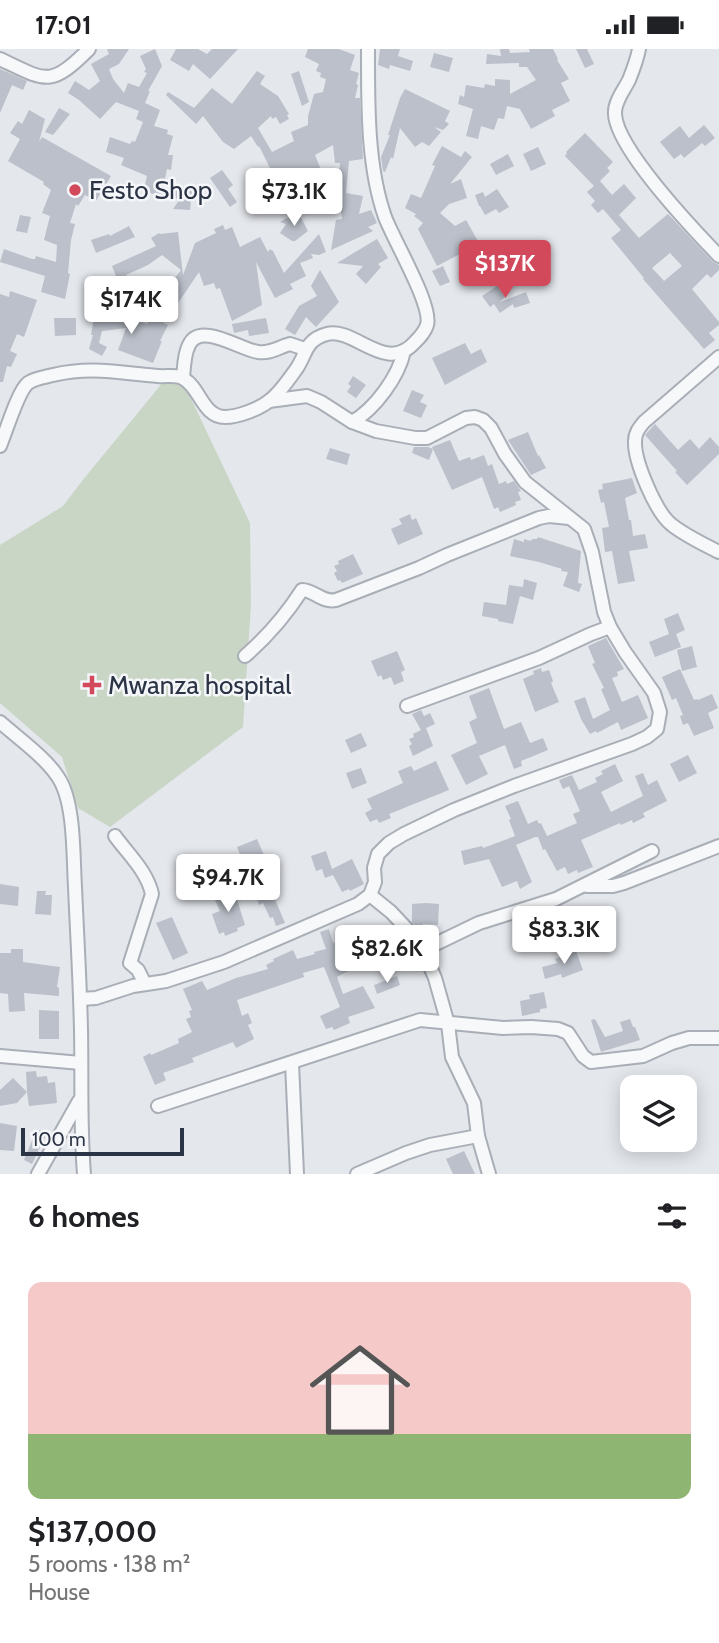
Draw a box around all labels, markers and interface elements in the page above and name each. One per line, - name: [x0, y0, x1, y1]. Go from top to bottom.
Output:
- text: 17:01: [35, 9, 92, 41]
- pin: $73.1K: [237, 169, 351, 228]
- place label: Festo Shop: [89, 174, 212, 206]
- text: $73.1K: [261, 177, 327, 205]
- marker: Festo Shop: [67, 182, 83, 198]
- pin: $137K: [456, 240, 554, 300]
- text: $137K: [475, 249, 535, 277]
- pin: $174K: [82, 277, 180, 336]
- text: $174K: [100, 285, 162, 313]
- place label: Mwanza hospital: [108, 669, 291, 701]
- marker: Mwanza hospital: [82, 675, 102, 695]
- pin: $94.7K: [171, 855, 285, 914]
- text: $94.7K: [192, 863, 264, 891]
- pin: $83.3K: [507, 907, 621, 966]
- text: $83.3K: [528, 915, 600, 943]
- pin: $82.6K: [330, 925, 444, 985]
- text: $82.6K: [351, 934, 423, 962]
- map controls: [620, 1075, 697, 1152]
- button: layers: [620, 1075, 697, 1152]
- scale bar: [21, 1125, 184, 1157]
- text: 100 m: [32, 1128, 86, 1151]
- icon: filters: [653, 1197, 691, 1235]
- text: 6 homes: [28, 1198, 139, 1235]
- icon: home: [297, 1327, 423, 1453]
- text: $137,000: [28, 1513, 157, 1550]
- text: 5 rooms · 138 m²: [28, 1550, 190, 1578]
- text: House: [28, 1578, 90, 1606]

